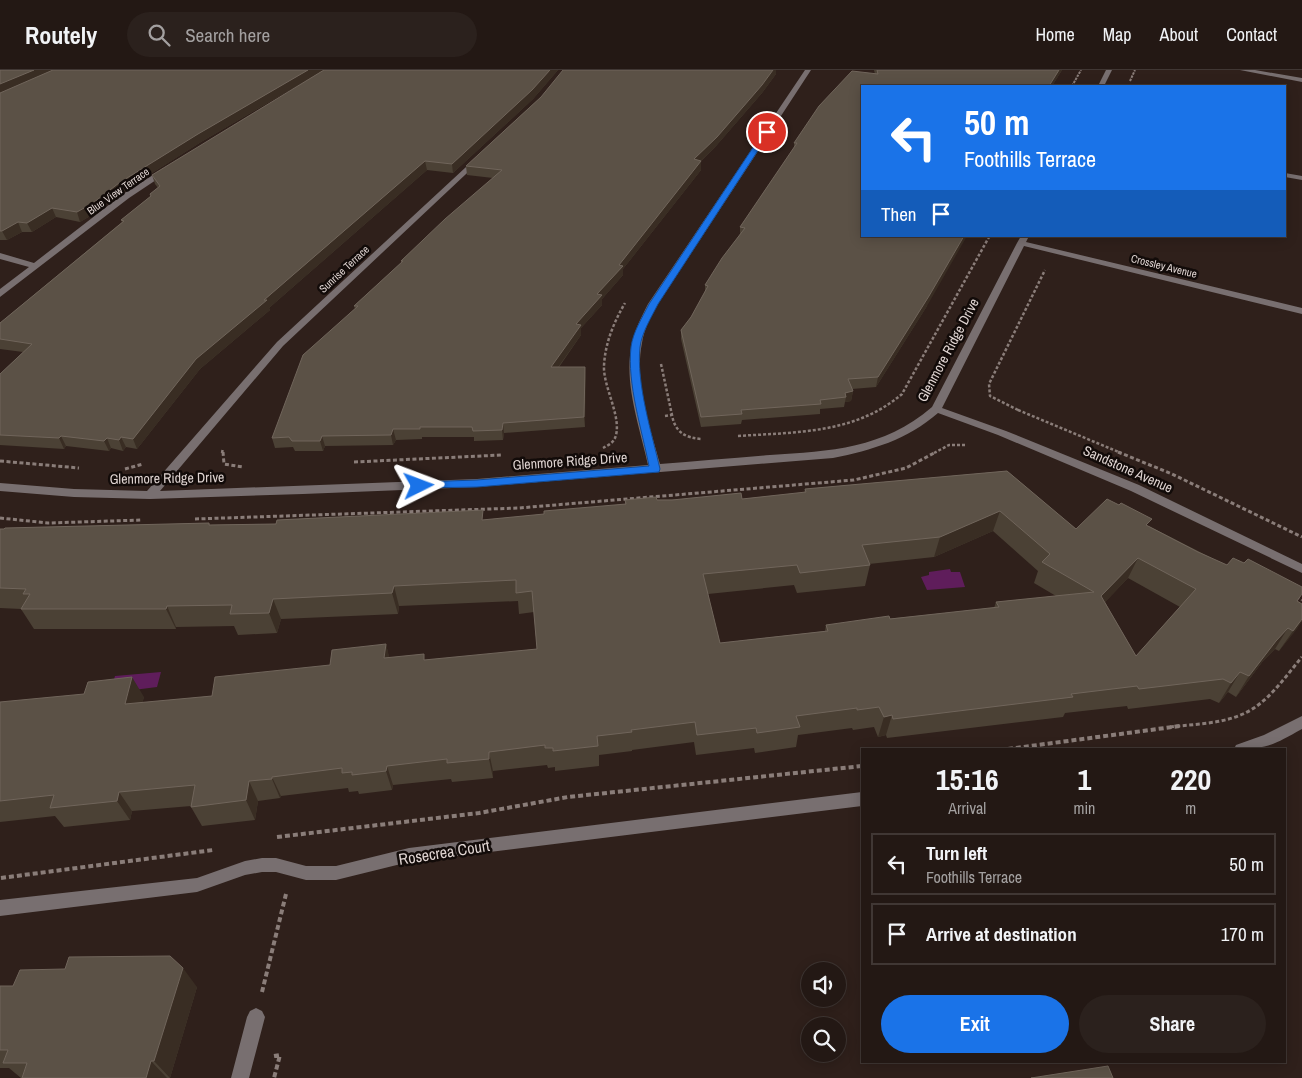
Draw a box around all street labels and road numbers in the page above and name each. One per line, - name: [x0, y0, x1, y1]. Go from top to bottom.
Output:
- street label: Blue View Terrace: [84, 164, 152, 218]
- street label: Sunrise Terrace: [316, 242, 372, 296]
- street label: Crossley Avenue: [1130, 251, 1198, 281]
- street label: Glenmore Ridge Drive: [913, 295, 983, 405]
- street label: Sandstone Avenue: [1080, 441, 1176, 497]
- street label: Glenmore Ridge Drive: [512, 448, 628, 474]
- street label: Glenmore Ridge Drive: [109, 468, 225, 488]
- street label: Rosecrea Court: [397, 834, 491, 870]

